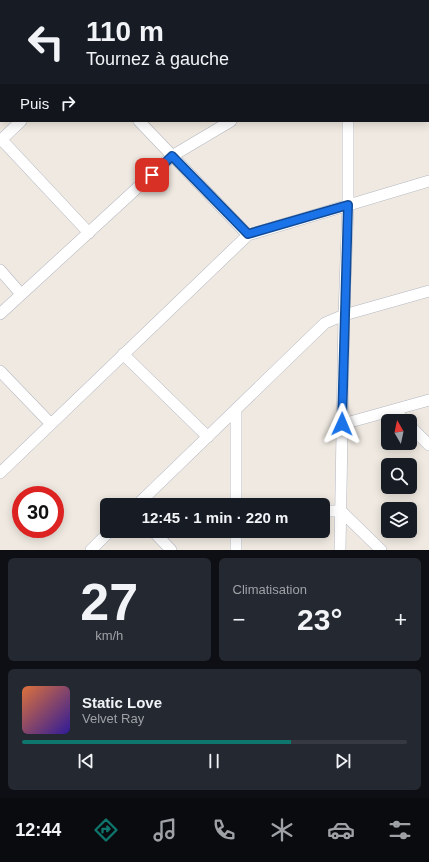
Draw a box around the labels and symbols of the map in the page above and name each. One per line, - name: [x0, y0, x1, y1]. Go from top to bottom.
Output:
- pin: [135, 158, 169, 192]
- position arrow: [321, 403, 363, 445]
- north arrow: [381, 414, 417, 450]
- speed limit sign: 30: [12, 486, 64, 538]

